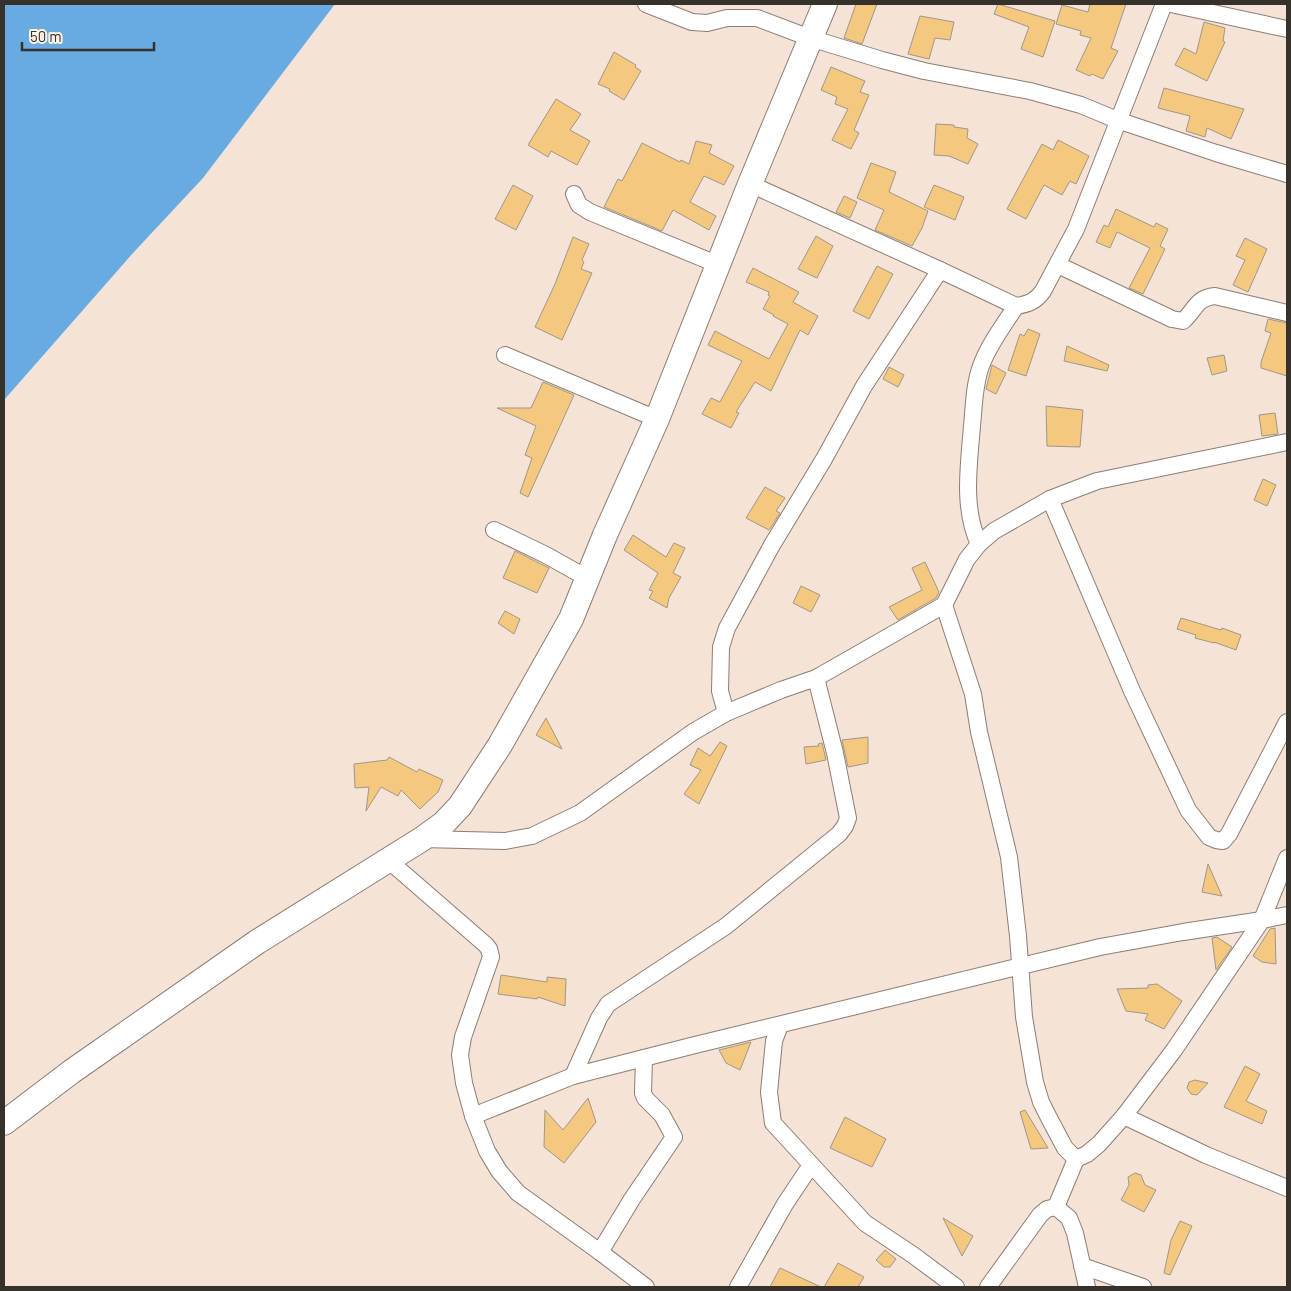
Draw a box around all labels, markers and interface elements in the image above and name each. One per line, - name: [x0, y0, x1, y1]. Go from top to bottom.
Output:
- scale bar: [22, 20, 155, 52]
- text: 50 m: [30, 27, 62, 45]

